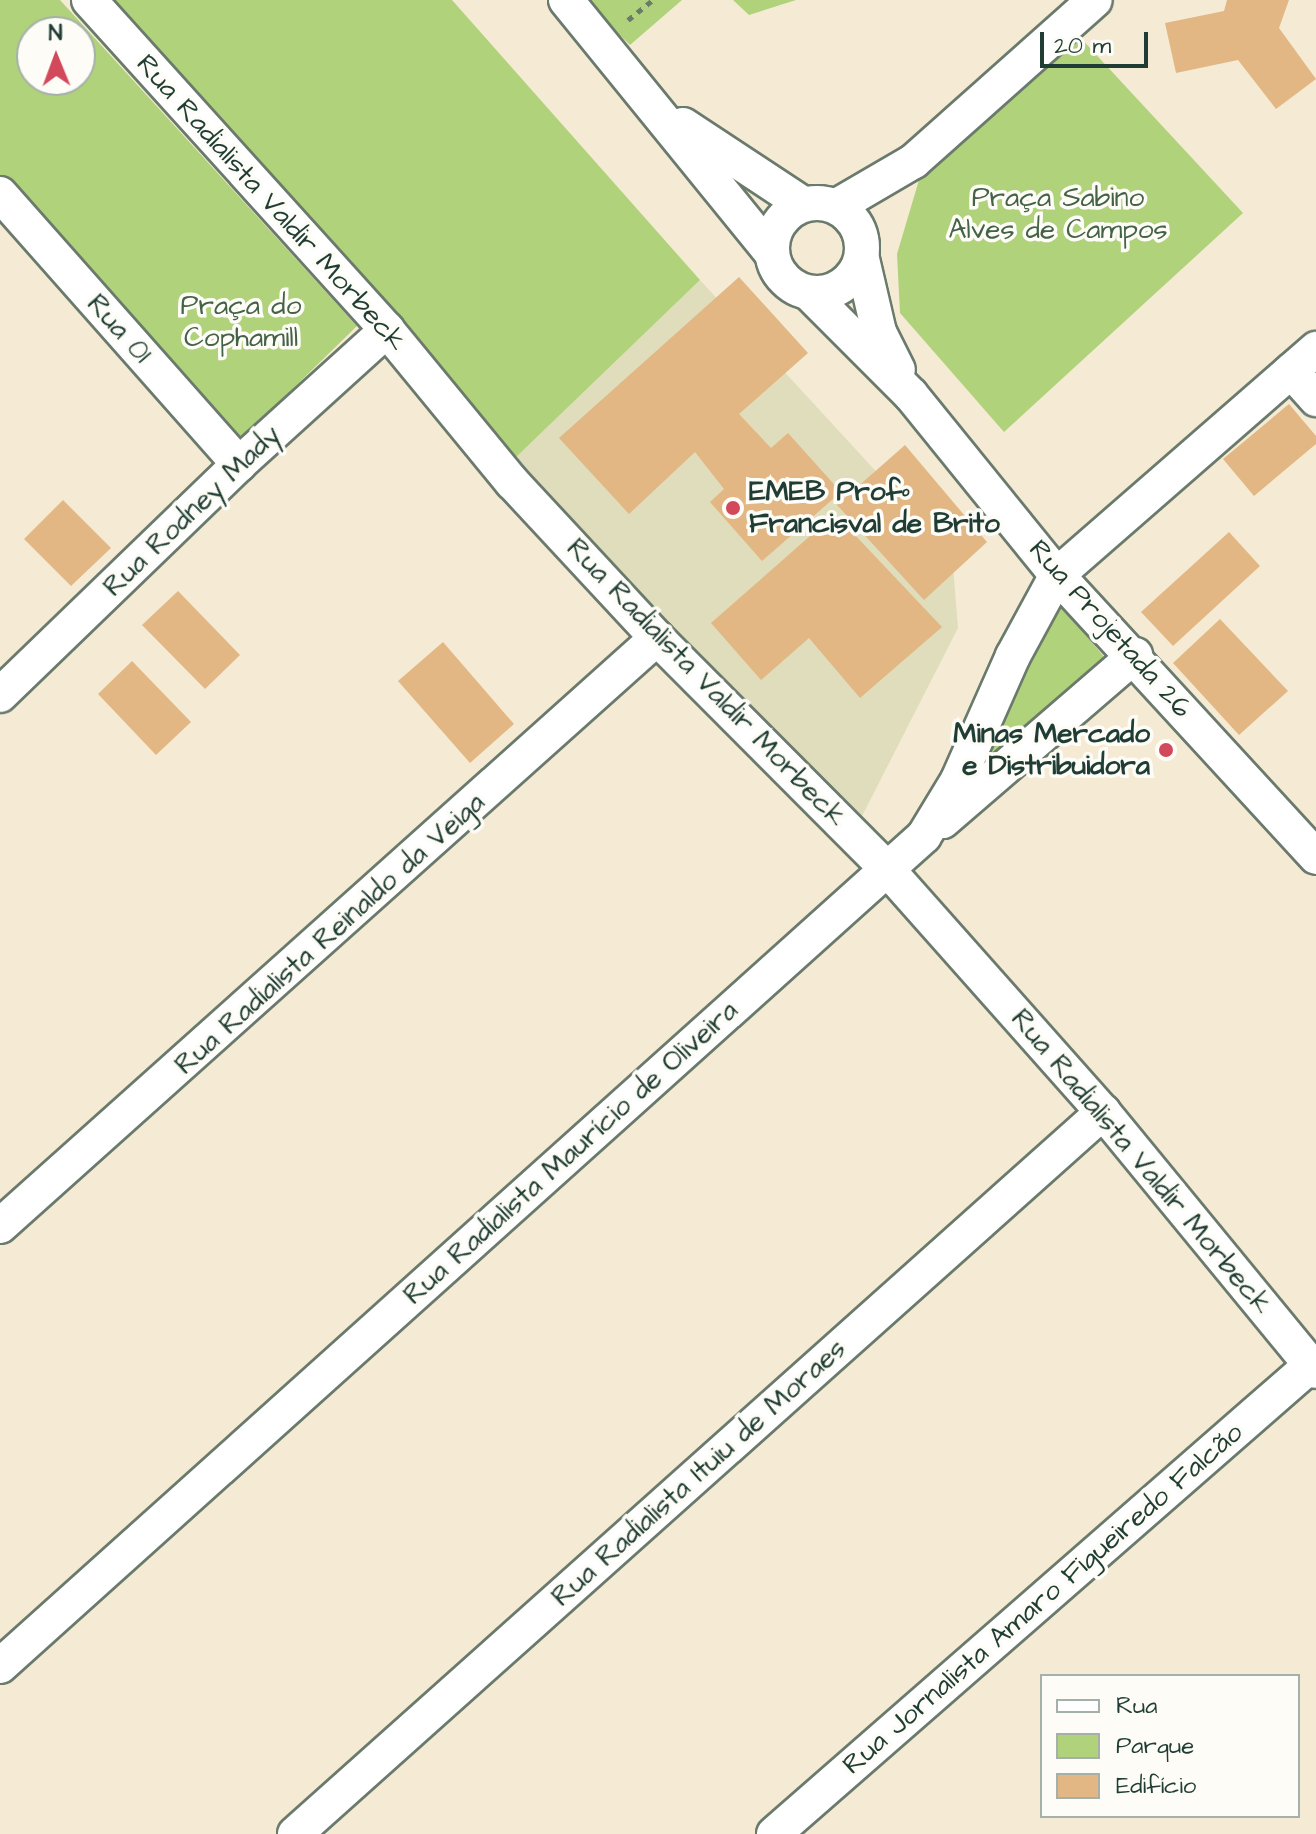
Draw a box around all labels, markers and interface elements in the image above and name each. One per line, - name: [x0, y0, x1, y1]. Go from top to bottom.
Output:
- north arrow: [16, 16, 96, 96]
- scale bar: [1044, 16, 1152, 66]
- text: N: [48, 18, 63, 49]
- text: 20 m: [1054, 29, 1111, 63]
- street label: Rua Radialista Valdir Morbeck: [129, 48, 413, 358]
- park label: Praça Sabino Alves de Campos: [948, 181, 1168, 247]
- street label: Rua 01: [79, 288, 159, 370]
- park label: Praça do Cophamill: [181, 289, 301, 355]
- street label: Rua Rodney Mady: [97, 418, 287, 604]
- place label: EMEB Profº Francisval de Brito: [749, 475, 1000, 541]
- marker: EMEB Profº Francisval de Brito: [724, 499, 742, 517]
- street label: Rua Radialista Valdir Morbeck: [559, 532, 853, 834]
- street label: Rua Projetada 26: [1021, 533, 1199, 725]
- place label: Minas Mercado e Distribuidora: [953, 717, 1150, 783]
- marker: Minas Mercado e Distribuidora: [1157, 741, 1175, 759]
- street label: Rua Radialista Reinaldo da Veiga: [168, 786, 492, 1082]
- street label: Rua Radialista Maurício de Oliveira: [397, 994, 745, 1312]
- street label: Rua Radialista Valdir Morbeck: [1004, 1003, 1278, 1321]
- street label: Rua Radialista Ituiu de Moraes: [545, 1332, 853, 1614]
- street label: Rua Jornalista Amaro Figueiredo Falcão: [836, 1416, 1250, 1782]
- legend: [1040, 1674, 1300, 1818]
- text: Parque: [1116, 1729, 1194, 1763]
- text: Edifício: [1116, 1769, 1196, 1803]

